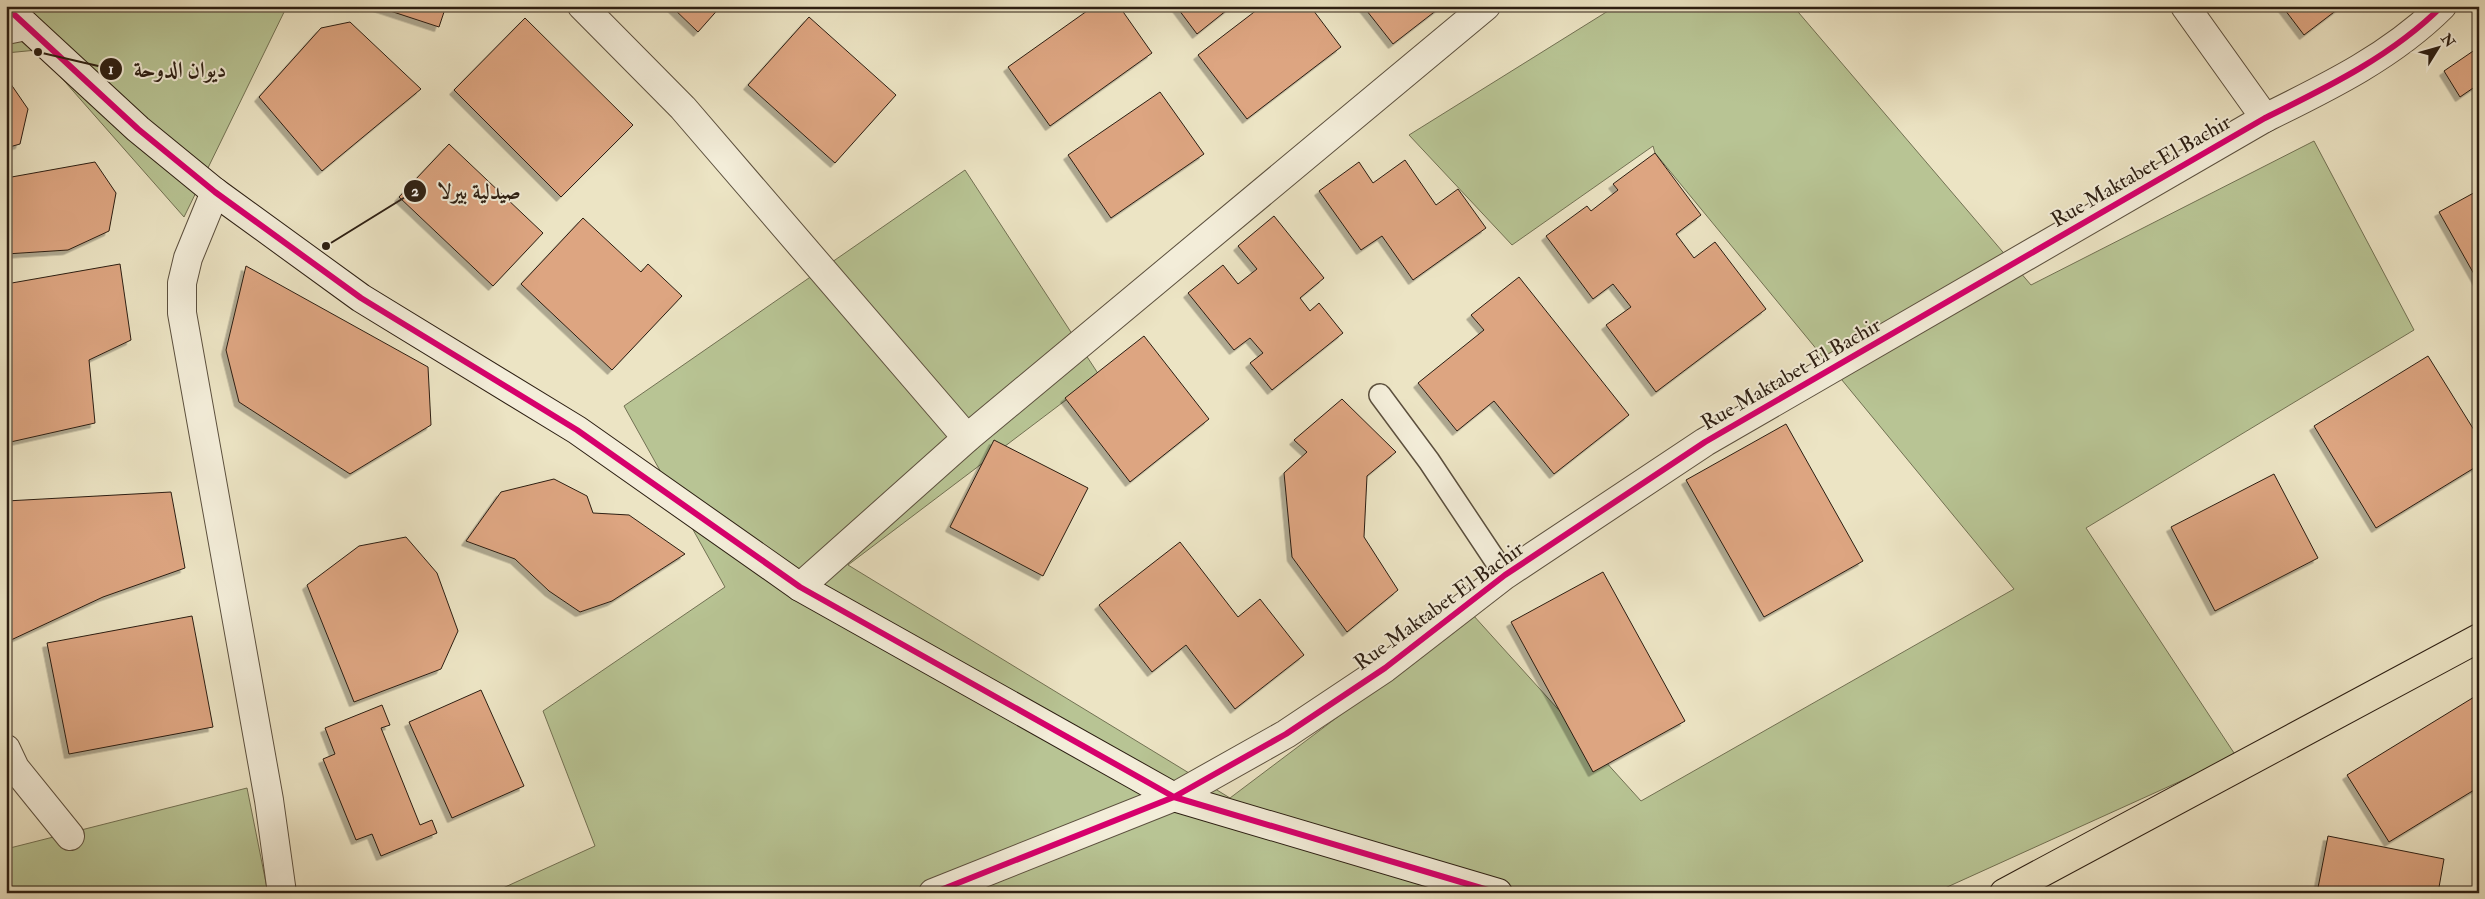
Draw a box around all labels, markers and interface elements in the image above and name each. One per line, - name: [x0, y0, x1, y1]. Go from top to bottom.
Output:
- north arrow: [2412, 22, 2462, 72]
- text: N: [2437, 30, 2459, 51]
- callout: ديوان الدوحة: [98, 51, 236, 88]
- text: ديوان الدوحة: [134, 56, 226, 84]
- text: 1: [108, 60, 114, 79]
- street label: Rue Maktabet El Bachir: [2046, 108, 2236, 234]
- callout: صيدلية بيرلا: [403, 172, 531, 209]
- text: صيدلية بيرلا: [437, 178, 521, 206]
- text: 2: [411, 182, 419, 201]
- street label: Rue Maktabet El Bachir: [1696, 311, 1886, 437]
- street label: Rue Maktabet El Bachir: [1349, 535, 1529, 677]

